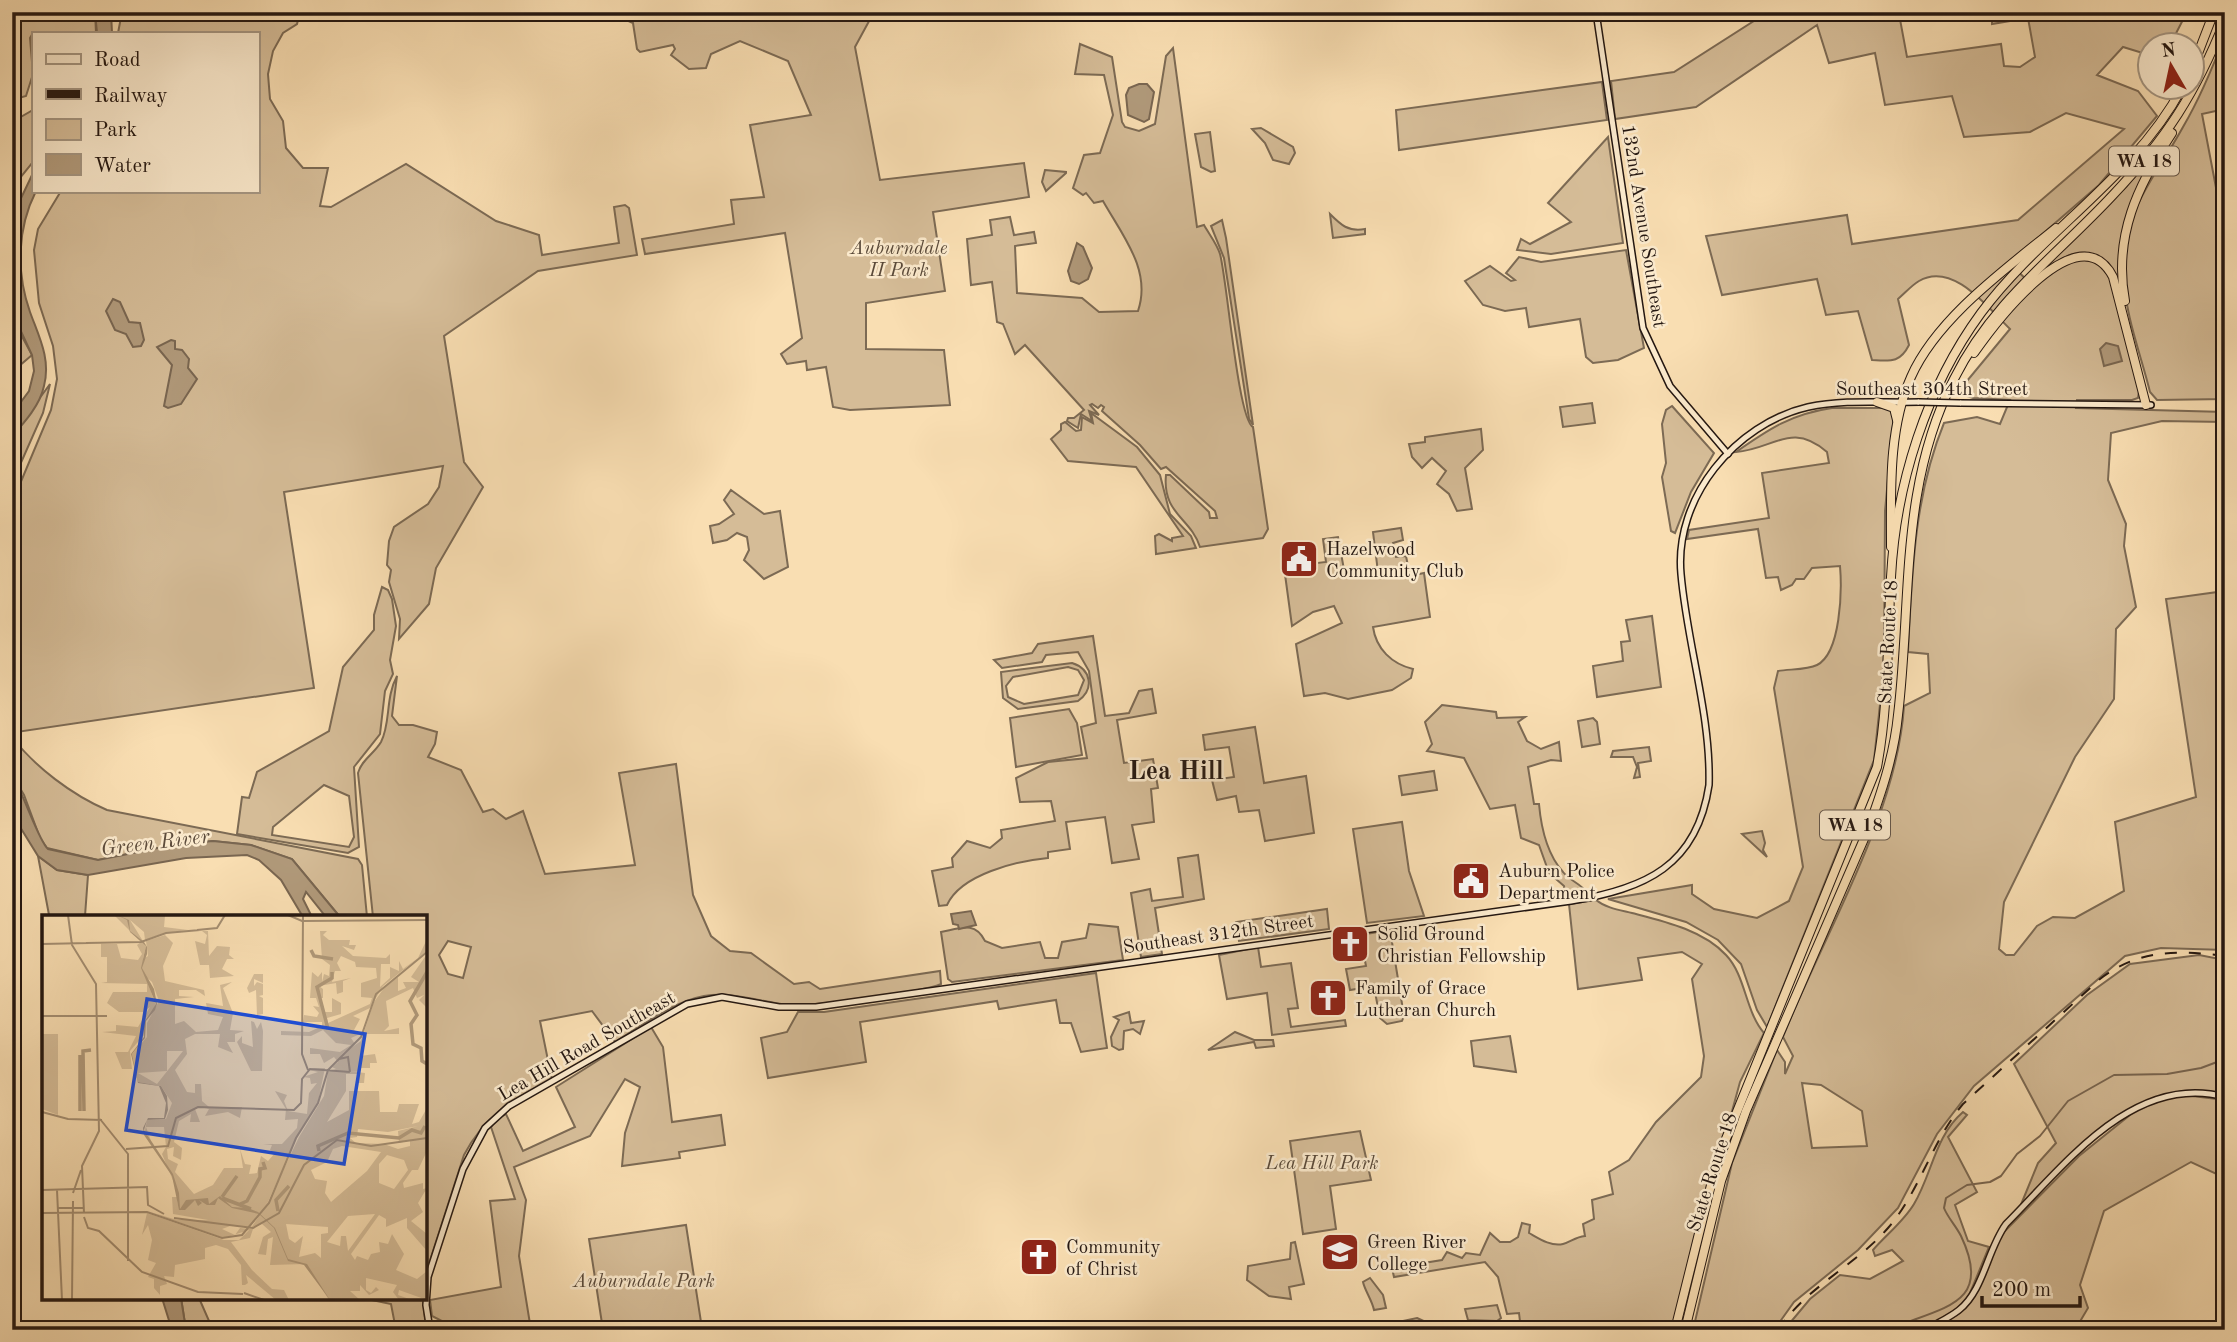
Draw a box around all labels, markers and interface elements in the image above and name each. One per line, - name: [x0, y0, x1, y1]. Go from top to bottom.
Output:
- legend: [32, 32, 259, 192]
- north arrow: [2136, 32, 2206, 102]
- text: N: [2160, 41, 2178, 62]
- text: Road: [94, 50, 141, 71]
- text: Railway: [94, 86, 168, 107]
- text: Park: [94, 120, 137, 141]
- street label: 132nd Avenue Southeast: [1617, 123, 1668, 329]
- road number: WA 18: [2109, 146, 2179, 176]
- text: Water: [94, 156, 151, 177]
- park label: Auburndale II Park: [849, 240, 948, 281]
- street label: Southeast 304th Street: [1836, 381, 2028, 400]
- public building icon: Hazelwood Community Club: [1278, 538, 1320, 580]
- place label: Hazelwood Community Club: [1326, 541, 1464, 582]
- street label: State Route 18: [1877, 579, 1902, 705]
- district label: Lea Hill: [1128, 759, 1224, 785]
- road number: WA 18: [1820, 810, 1890, 840]
- water label: Green River: [100, 826, 212, 861]
- public building icon: Auburn Police Department: [1450, 860, 1492, 902]
- place label: Auburn Police Department: [1498, 863, 1615, 904]
- street label: Southeast 312th Street: [1122, 913, 1315, 958]
- inset map: [42, 915, 427, 1300]
- church icon: Solid Ground Christian Fellowship: [1329, 923, 1371, 965]
- place label: Solid Ground Christian Fellowship: [1377, 926, 1546, 967]
- church icon: Family of Grace Lutheran Church: [1307, 977, 1349, 1019]
- place label: Family of Grace Lutheran Church: [1355, 980, 1496, 1021]
- street label: Lea Hill Road Southeast: [496, 989, 679, 1106]
- street label: State Route 18: [1685, 1111, 1742, 1235]
- park label: Lea Hill Park: [1264, 1155, 1379, 1174]
- school or university icon: Green River College: [1319, 1231, 1361, 1273]
- place label: Green River College: [1367, 1234, 1466, 1275]
- church icon: Community of Christ: [1018, 1236, 1060, 1278]
- place label: Community of Christ: [1066, 1239, 1161, 1280]
- scale bar: [1982, 1265, 2080, 1309]
- park label: Auburndale Park: [572, 1273, 715, 1292]
- text: 200 m: [1992, 1280, 2051, 1301]

